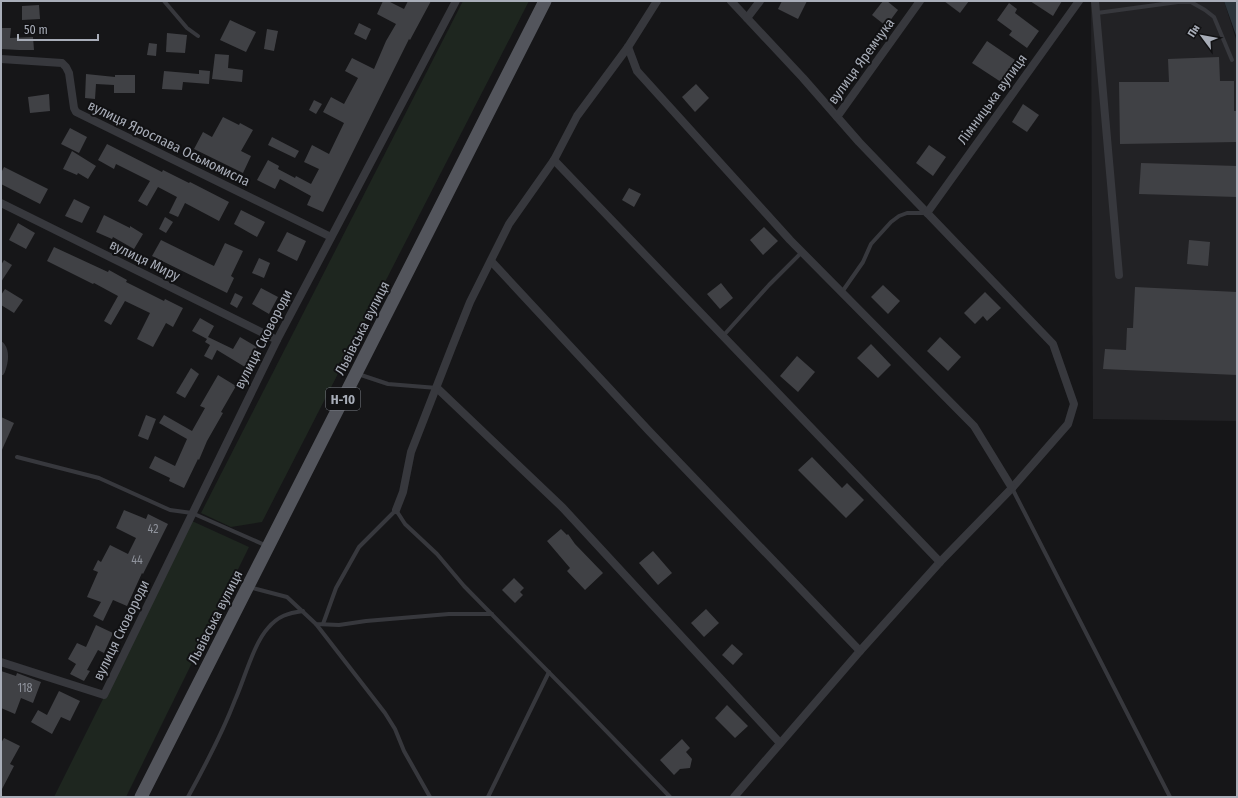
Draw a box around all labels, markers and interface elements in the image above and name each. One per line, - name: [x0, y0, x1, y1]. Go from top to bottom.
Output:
- street label: вулиця Яремчука: [825, 15, 898, 108]
- scale bar: [18, 16, 98, 42]
- north arrow: [1182, 16, 1222, 56]
- text: Пн: [1185, 22, 1203, 40]
- text: 50 m: [24, 23, 48, 37]
- street label: Лімницька вулиця: [954, 51, 1031, 148]
- street label: вулиця Ярослава Осьмомисла: [85, 97, 253, 190]
- street label: вулиця Миру: [107, 236, 184, 285]
- street label: Львівська вулиця: [331, 278, 393, 378]
- street label: вулиця Сковороди: [231, 287, 296, 392]
- road number: Н-10: [326, 388, 360, 410]
- house number: 42: [148, 522, 158, 536]
- house number: 44: [131, 553, 143, 567]
- street label: Львівська вулиця: [184, 567, 246, 667]
- street label: вулиця Сковороди: [90, 577, 153, 683]
- house number: 118: [17, 681, 33, 695]

